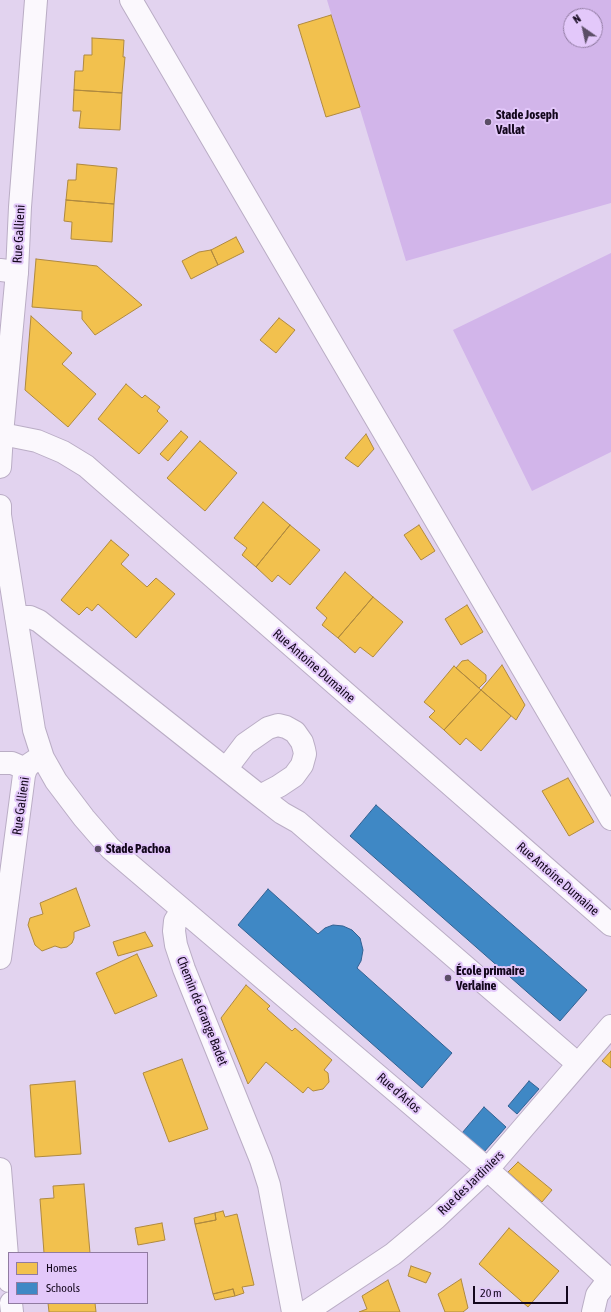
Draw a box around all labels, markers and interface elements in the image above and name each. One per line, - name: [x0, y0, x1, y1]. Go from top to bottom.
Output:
- north arrow: [563, 8, 603, 48]
- text: N: [571, 12, 583, 26]
- place label: Stade Joseph Vallat: [496, 107, 558, 138]
- marker: Stade Joseph Vallat: [483, 117, 493, 127]
- street label: Rue Gallieni: [10, 204, 28, 264]
- street label: Rue Antoine Dumaine: [270, 626, 358, 706]
- street label: Rue Gallieni: [9, 776, 33, 836]
- street label: Rue Antoine Dumaine: [514, 839, 602, 919]
- place label: Stade Pachoa: [106, 841, 171, 857]
- marker: Stade Pachoa: [93, 844, 103, 854]
- street label: Chemin de Grange Badet: [173, 954, 231, 1068]
- place label: École primaire Verlaine: [456, 963, 525, 994]
- marker: École primaire Verlaine: [443, 973, 453, 983]
- street label: Rue d'Arlos: [374, 1070, 424, 1116]
- street label: Rue des Jardiniers: [435, 1148, 507, 1218]
- legend: [8, 1252, 148, 1304]
- text: Homes: [46, 1261, 77, 1275]
- scale bar: [475, 1278, 570, 1304]
- text: Schools: [46, 1281, 80, 1295]
- text: 20 m: [480, 1286, 502, 1300]

